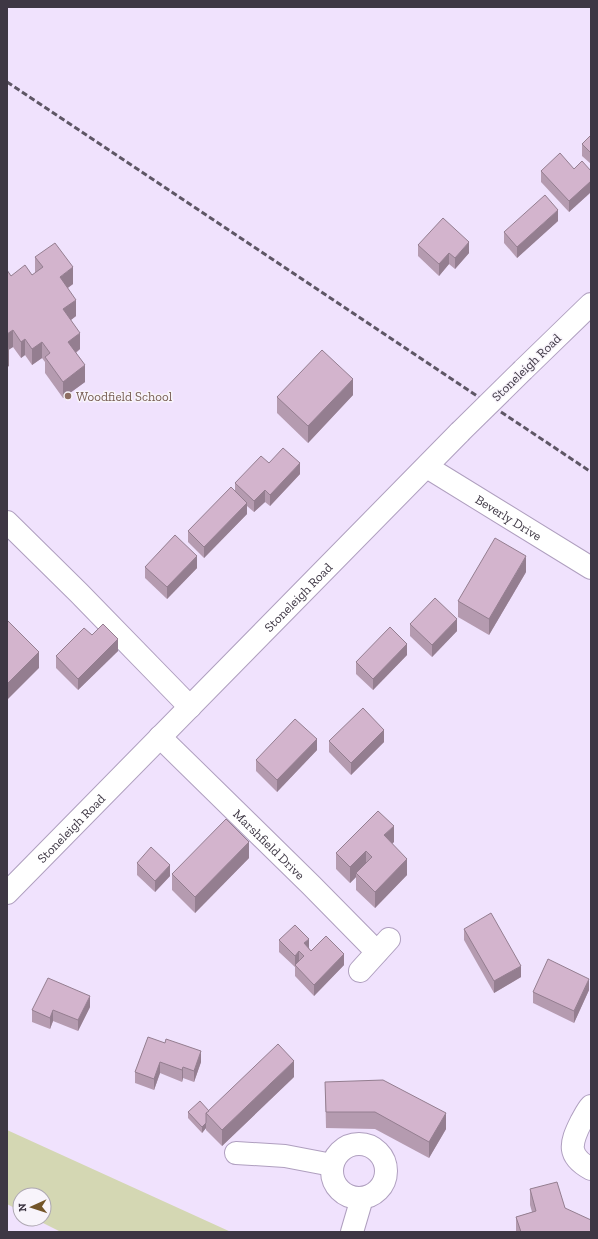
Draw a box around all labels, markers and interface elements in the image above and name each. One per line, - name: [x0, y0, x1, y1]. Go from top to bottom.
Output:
- street label: Stoneleigh Road: [489, 331, 564, 404]
- place label: Woodfield School: [76, 389, 173, 404]
- marker: Woodfield School: [63, 391, 73, 401]
- street label: Beverly Drive: [473, 492, 544, 544]
- street label: Stoneleigh Road: [261, 560, 335, 635]
- street label: Stoneleigh Road: [34, 791, 108, 866]
- street label: Marshfield Drive: [230, 806, 308, 883]
- north arrow: [12, 1187, 52, 1227]
- text: N: [16, 1202, 29, 1212]

